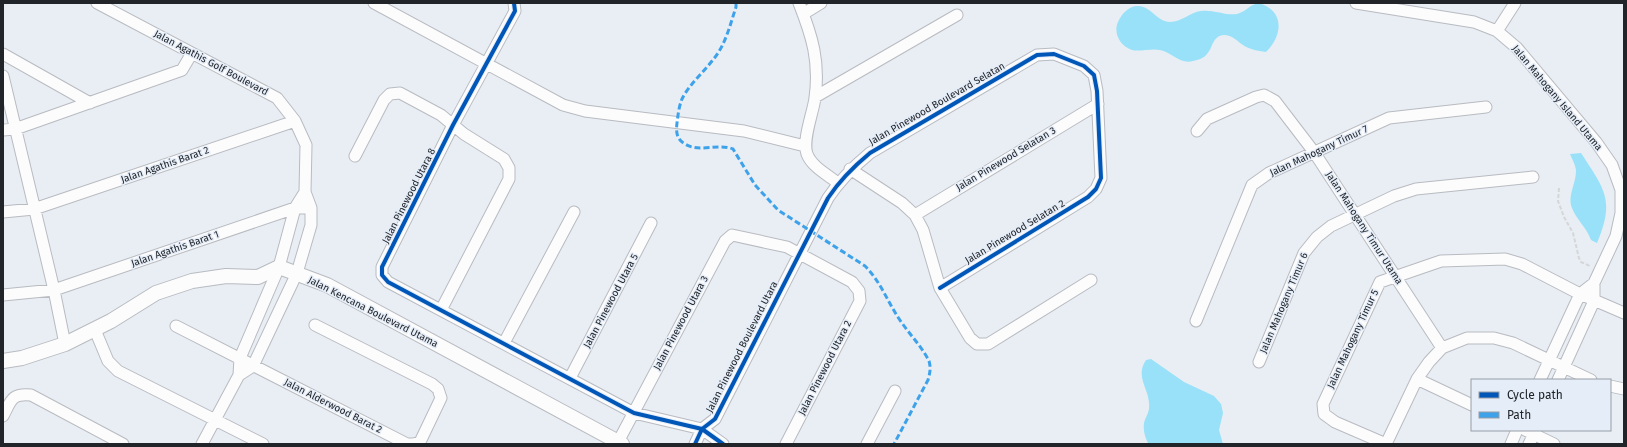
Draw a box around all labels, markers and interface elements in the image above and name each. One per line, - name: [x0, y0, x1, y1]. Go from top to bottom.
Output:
- street label: Jalan Agathis Golf Boulevard: [152, 28, 270, 98]
- street label: Jalan Mahogany Island Utama: [1509, 43, 1605, 153]
- street label: Jalan Pinewood Boulevard Selatan: [867, 60, 1007, 148]
- street label: Jalan Mahogany Timur 7: [1268, 123, 1371, 179]
- street label: Jalan Pinewood Selatan 3: [954, 124, 1058, 194]
- street label: Jalan Agathis Barat 2: [119, 144, 211, 186]
- street label: Jalan Pinewood Utara 8: [380, 146, 438, 246]
- street label: Jalan Mahogany Timur Utama: [1323, 169, 1405, 287]
- street label: Jalan Pinewood Selatan 2: [963, 197, 1067, 267]
- street label: Jalan Agathis Barat 1: [130, 228, 220, 270]
- street label: Jalan Mahogany Timur 6: [1257, 251, 1311, 355]
- street label: Jalan Pinewood Utara 5: [581, 252, 641, 350]
- street label: Jalan Kencana Boulevard Utama: [306, 274, 440, 350]
- street label: Jalan Pinewood Utara 3: [651, 274, 711, 372]
- street label: Jalan Pinewood Boulevard Utara: [704, 279, 780, 415]
- street label: Jalan Mahogany Timur 5: [1325, 288, 1381, 390]
- street label: Jalan Pinewood Utara 2: [796, 319, 854, 417]
- street label: Jalan Alderwood Barat 2: [282, 376, 384, 436]
- legend: [1471, 379, 1611, 431]
- text: Cycle path: [1507, 388, 1563, 402]
- text: Path: [1507, 408, 1531, 422]

